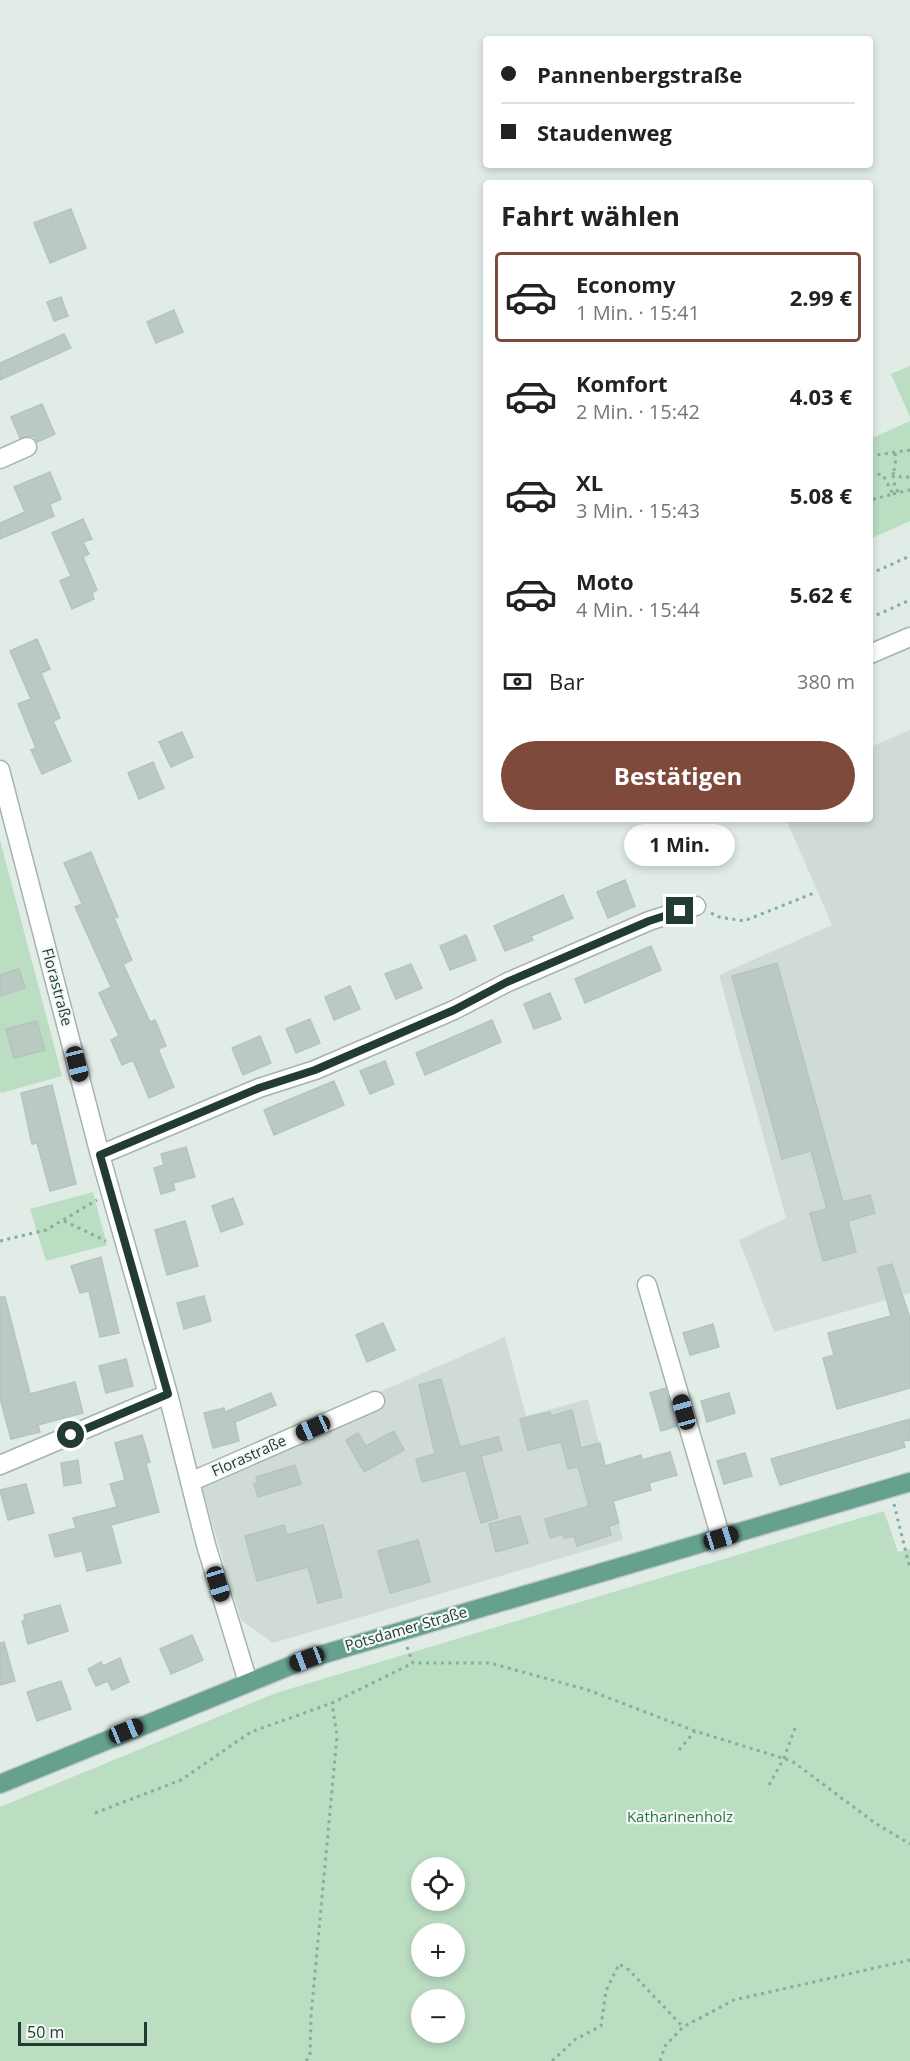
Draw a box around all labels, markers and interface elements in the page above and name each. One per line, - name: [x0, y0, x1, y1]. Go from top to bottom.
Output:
- text: Pannenbergstraße: [537, 59, 742, 89]
- text: Staudenweg: [537, 117, 672, 147]
- text: Fahrt wählen: [501, 197, 680, 234]
- text: Economy: [576, 269, 675, 299]
- icon: car: [504, 270, 558, 324]
- text: 2.99 €: [790, 282, 852, 312]
- text: 1 Min. · 15:41: [576, 299, 700, 326]
- text: Komfort: [576, 368, 668, 398]
- icon: car: [504, 369, 558, 423]
- text: 4.03 €: [790, 381, 852, 411]
- text: 2 Min. · 15:42: [576, 398, 700, 425]
- text: XL: [576, 467, 603, 497]
- icon: car: [504, 468, 558, 522]
- text: 5.08 €: [790, 480, 852, 510]
- text: 3 Min. · 15:43: [576, 497, 700, 524]
- text: Moto: [576, 566, 634, 596]
- icon: car: [504, 567, 558, 621]
- text: 5.62 €: [790, 579, 852, 609]
- text: 4 Min. · 15:44: [576, 596, 700, 623]
- icon: cash: [501, 665, 534, 698]
- text: Bar: [549, 666, 584, 696]
- text: 380 m: [797, 668, 855, 695]
- button: Bestätigen: [501, 741, 855, 810]
- callout: 1 Min.: [624, 824, 736, 866]
- text: 1 Min.: [649, 831, 710, 858]
- route end: [666, 897, 693, 924]
- street label: Florastraße: [38, 946, 78, 1028]
- car: [64, 1044, 90, 1084]
- car: [670, 1392, 698, 1432]
- car: [293, 1412, 333, 1444]
- route start: [57, 1421, 84, 1448]
- street label: Florastraße: [208, 1430, 289, 1480]
- car: [701, 1524, 741, 1552]
- car: [204, 1564, 232, 1604]
- street label: Potsdamer Straße: [342, 1601, 469, 1655]
- car: [287, 1644, 327, 1674]
- car: [106, 1716, 146, 1746]
- park label: Katharinenholz: [627, 1806, 733, 1826]
- map controls: [411, 1857, 465, 2043]
- button: locate: [411, 1857, 465, 1911]
- button: +: [411, 1923, 465, 1977]
- button: −: [411, 1989, 465, 2043]
- scale bar: [18, 2019, 147, 2046]
- text: 50 m: [27, 2021, 64, 2043]

